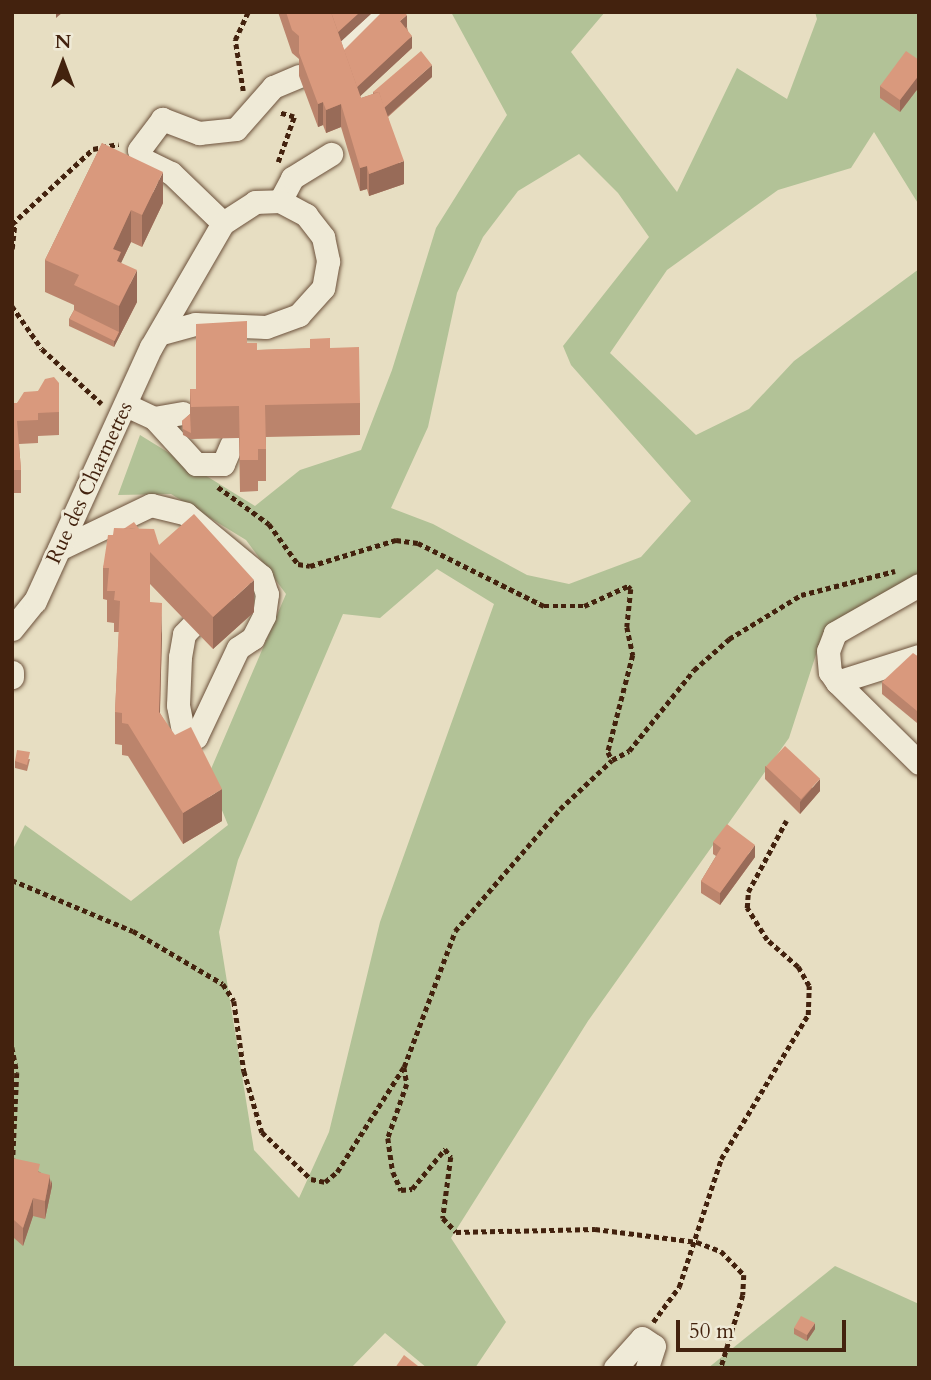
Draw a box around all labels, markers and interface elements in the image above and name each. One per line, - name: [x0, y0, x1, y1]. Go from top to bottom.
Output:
- north arrow: [28, 28, 98, 98]
- text: N: [55, 29, 71, 55]
- street label: Rue des Charmettes: [41, 398, 139, 568]
- scale bar: [679, 1306, 849, 1350]
- text: 50 m: [689, 1317, 734, 1346]

